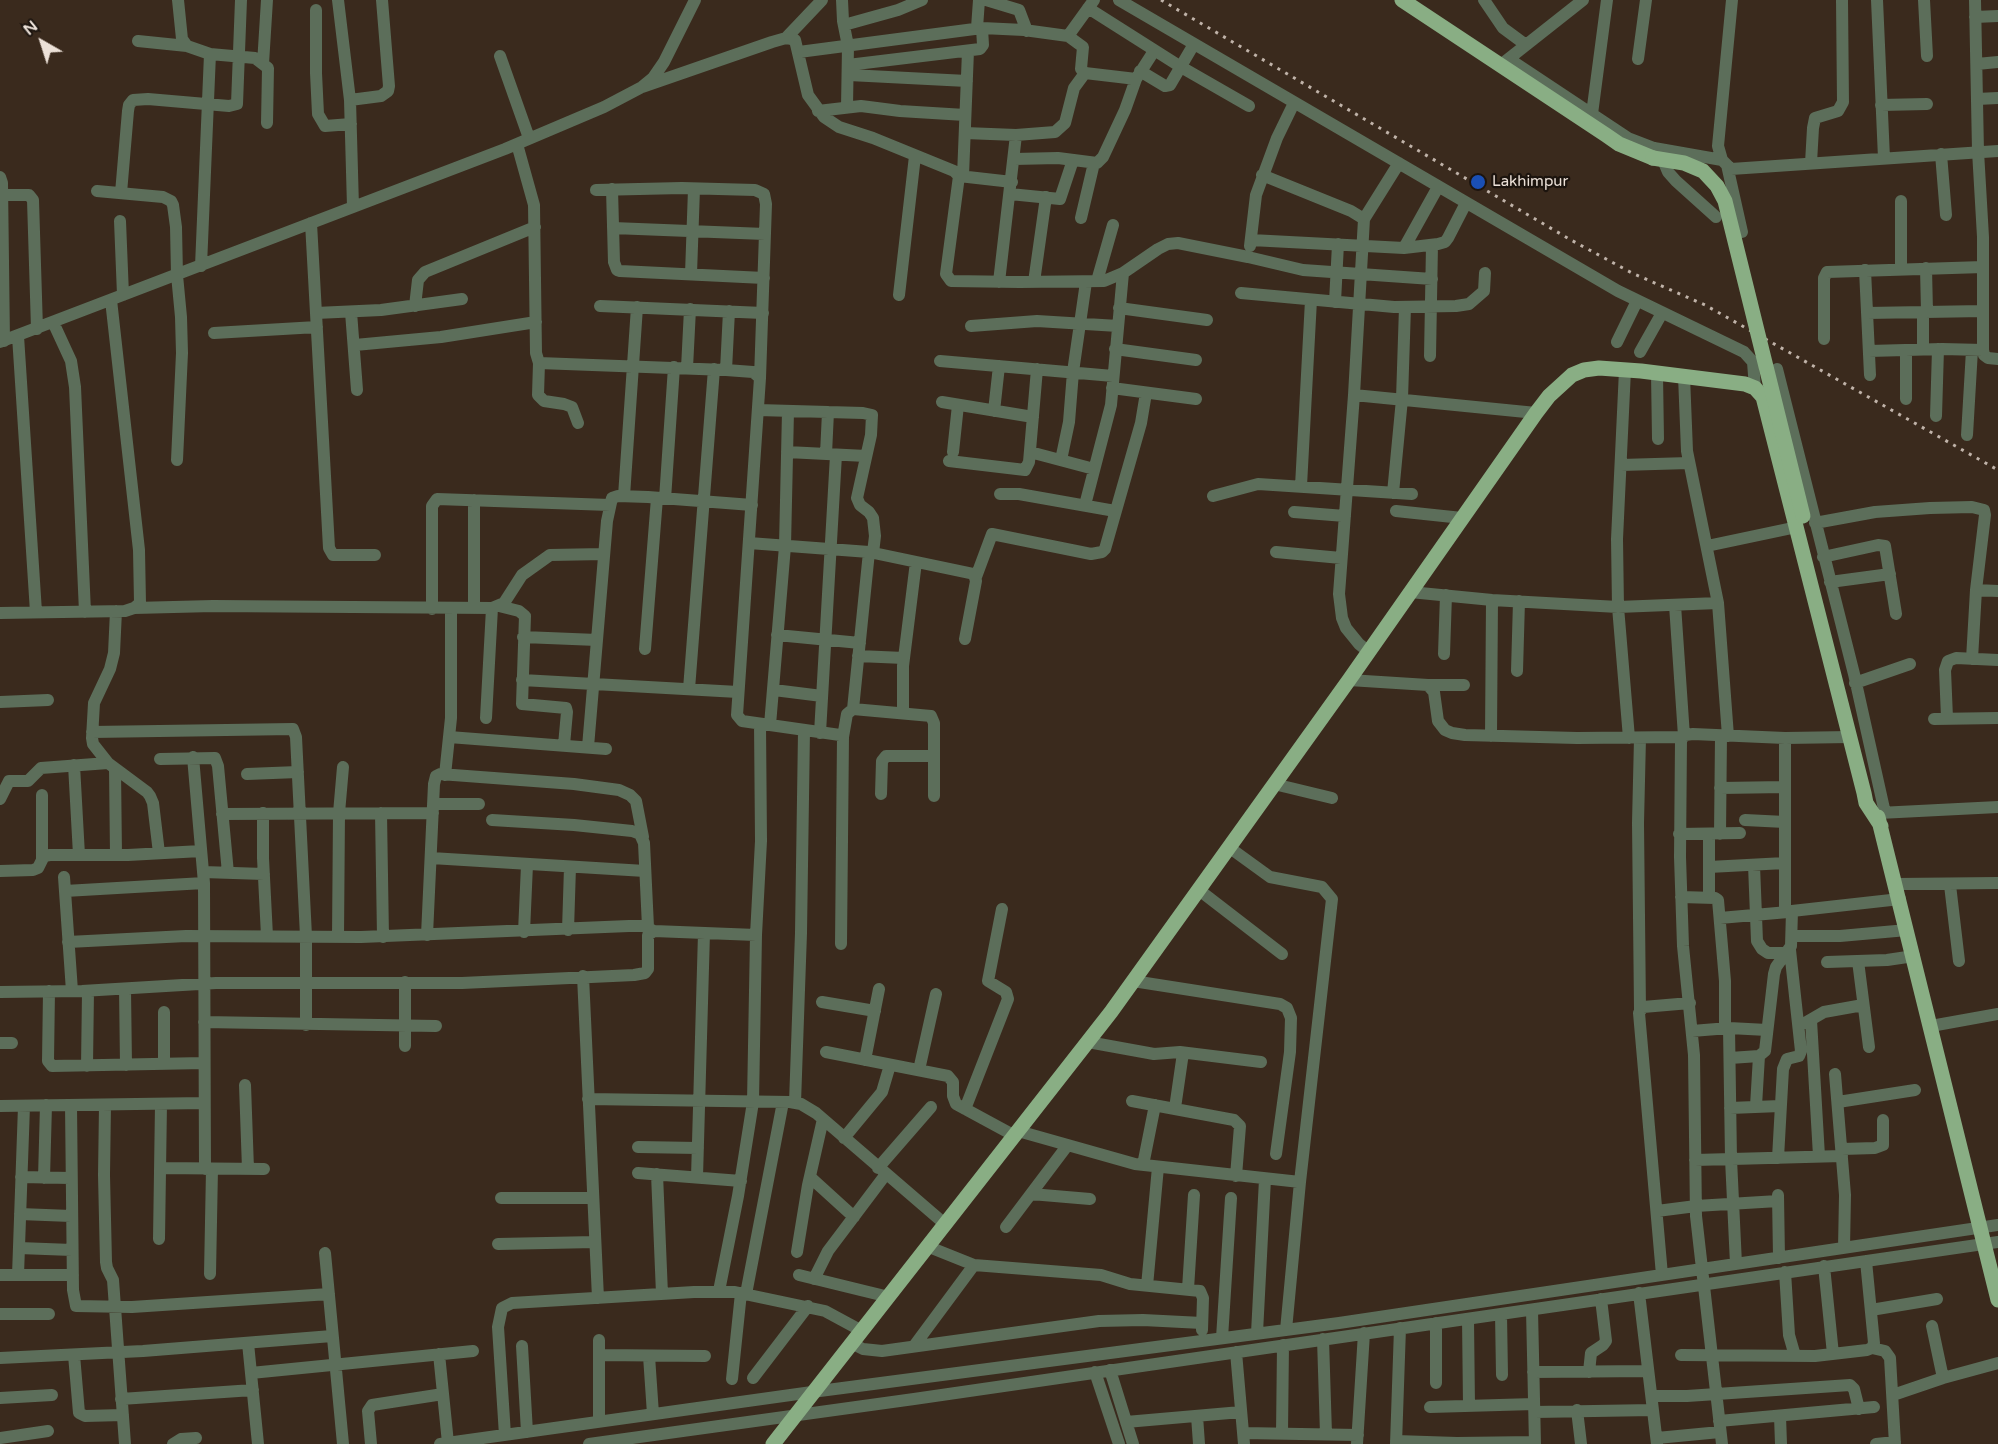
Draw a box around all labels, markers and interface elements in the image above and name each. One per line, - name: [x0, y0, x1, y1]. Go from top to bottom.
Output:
- north arrow: [12, 12, 72, 72]
- text: N: [19, 16, 42, 40]
- marker: Lakhimpur: [1469, 173, 1487, 191]
- place label: Lakhimpur: [1492, 173, 1568, 191]

